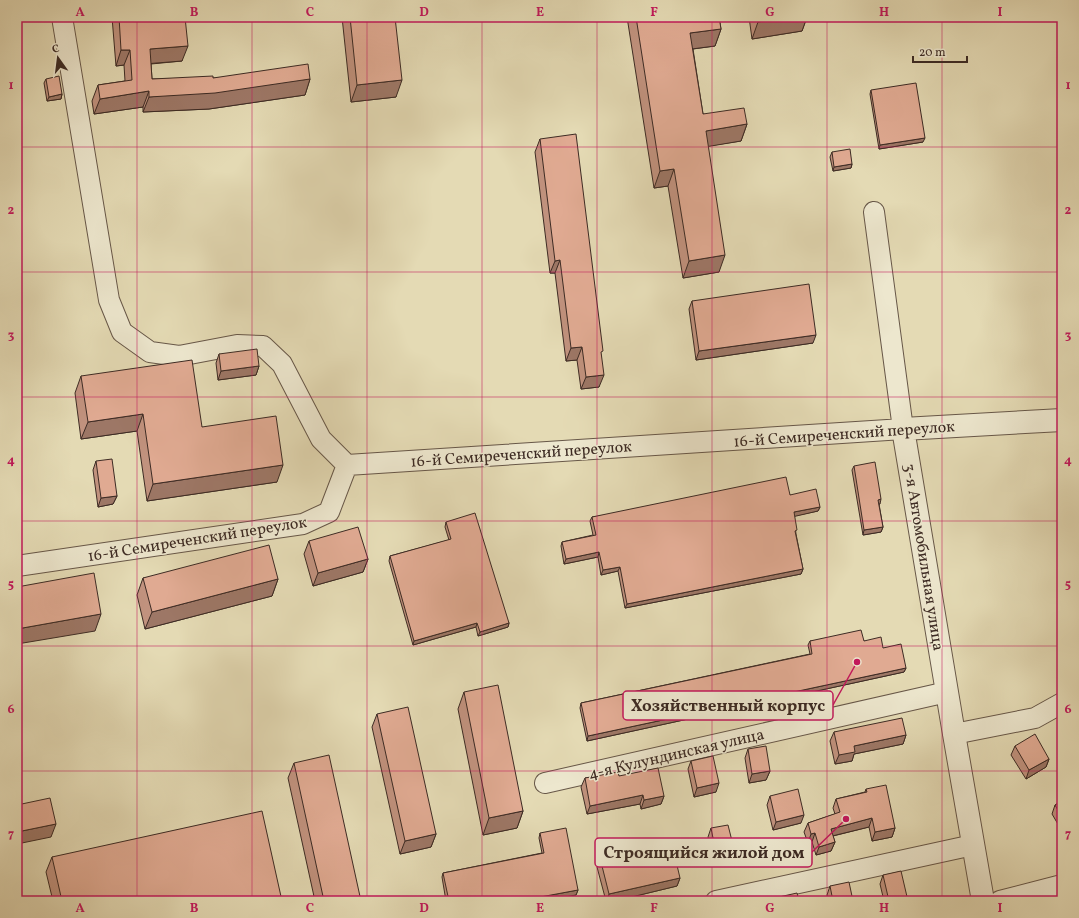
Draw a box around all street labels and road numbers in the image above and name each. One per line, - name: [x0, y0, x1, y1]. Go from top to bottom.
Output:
- street label: 16-й Семиреченский переулок: [733, 416, 956, 454]
- street label: 16-й Семиреченский переулок: [410, 436, 633, 474]
- street label: 3-я Автомобильная улица: [897, 462, 949, 652]
- street label: 16-й Семиреченский переулок: [86, 512, 309, 568]
- street label: 4-я Кулундинская улица: [586, 724, 767, 786]

